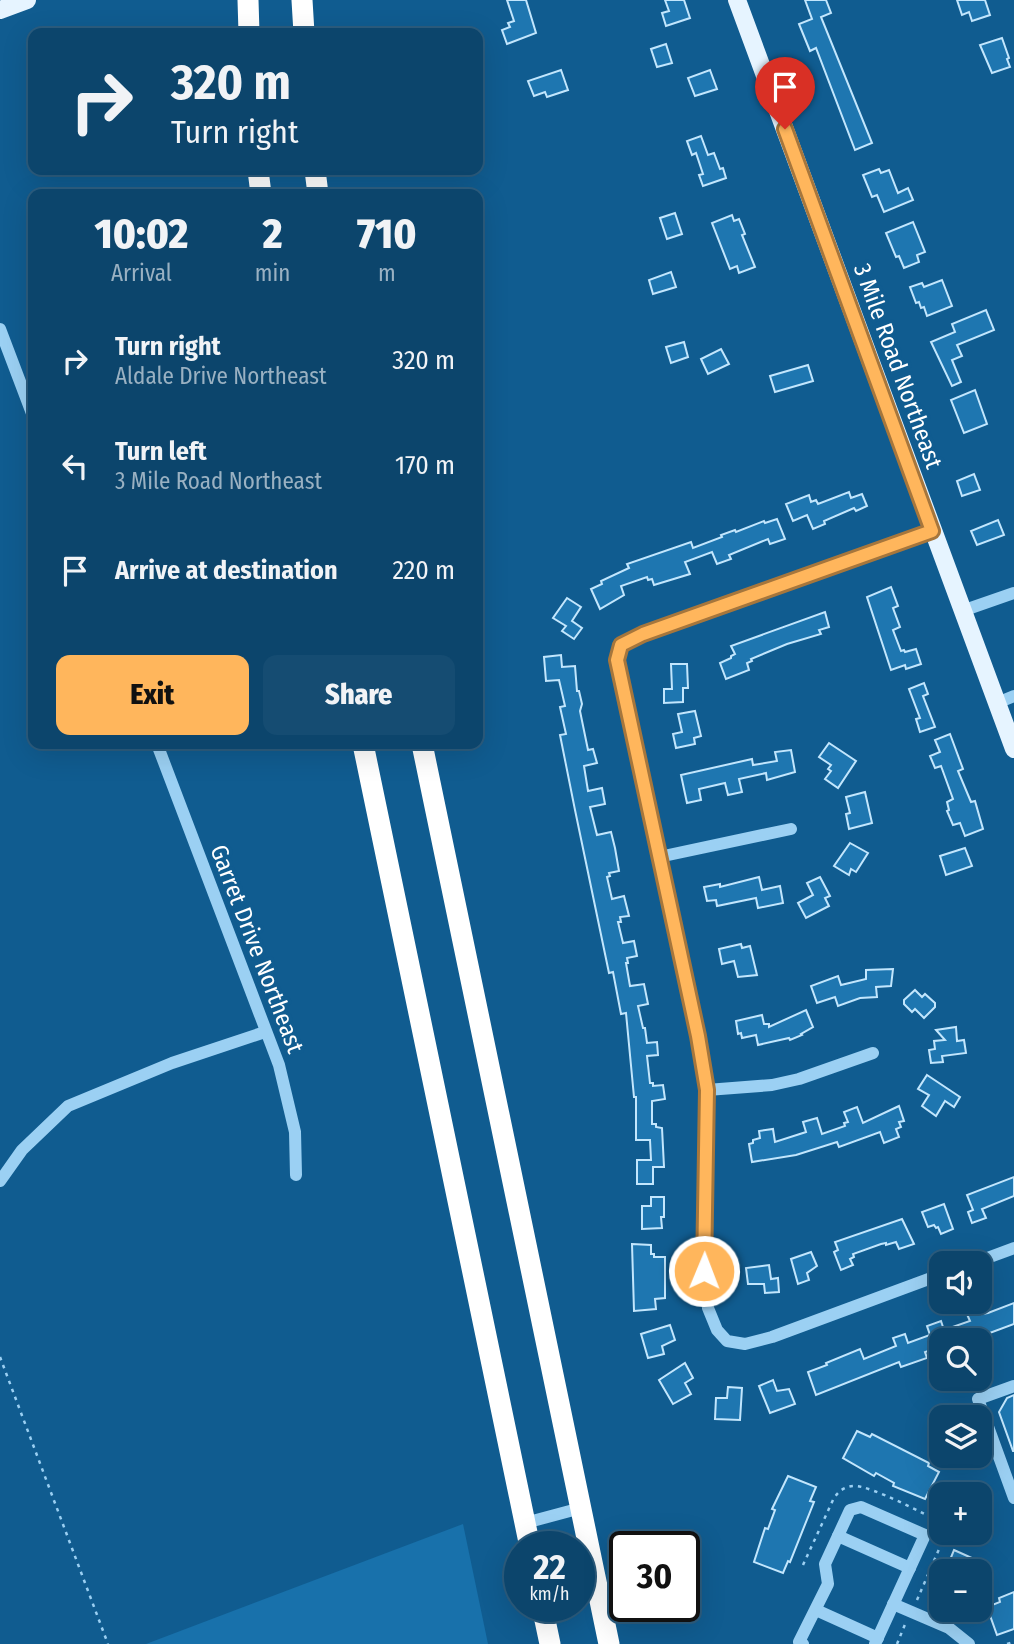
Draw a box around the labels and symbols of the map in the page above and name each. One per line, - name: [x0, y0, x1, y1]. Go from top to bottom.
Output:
- pin: [755, 57, 815, 129]
- street label: 3 Mile Road Northeast: [848, 260, 948, 472]
- street label: Garret Drive Northeast: [204, 841, 310, 1057]
- position arrow: [667, 1234, 741, 1308]
- speed limit sign: 30: [609, 1531, 700, 1622]

